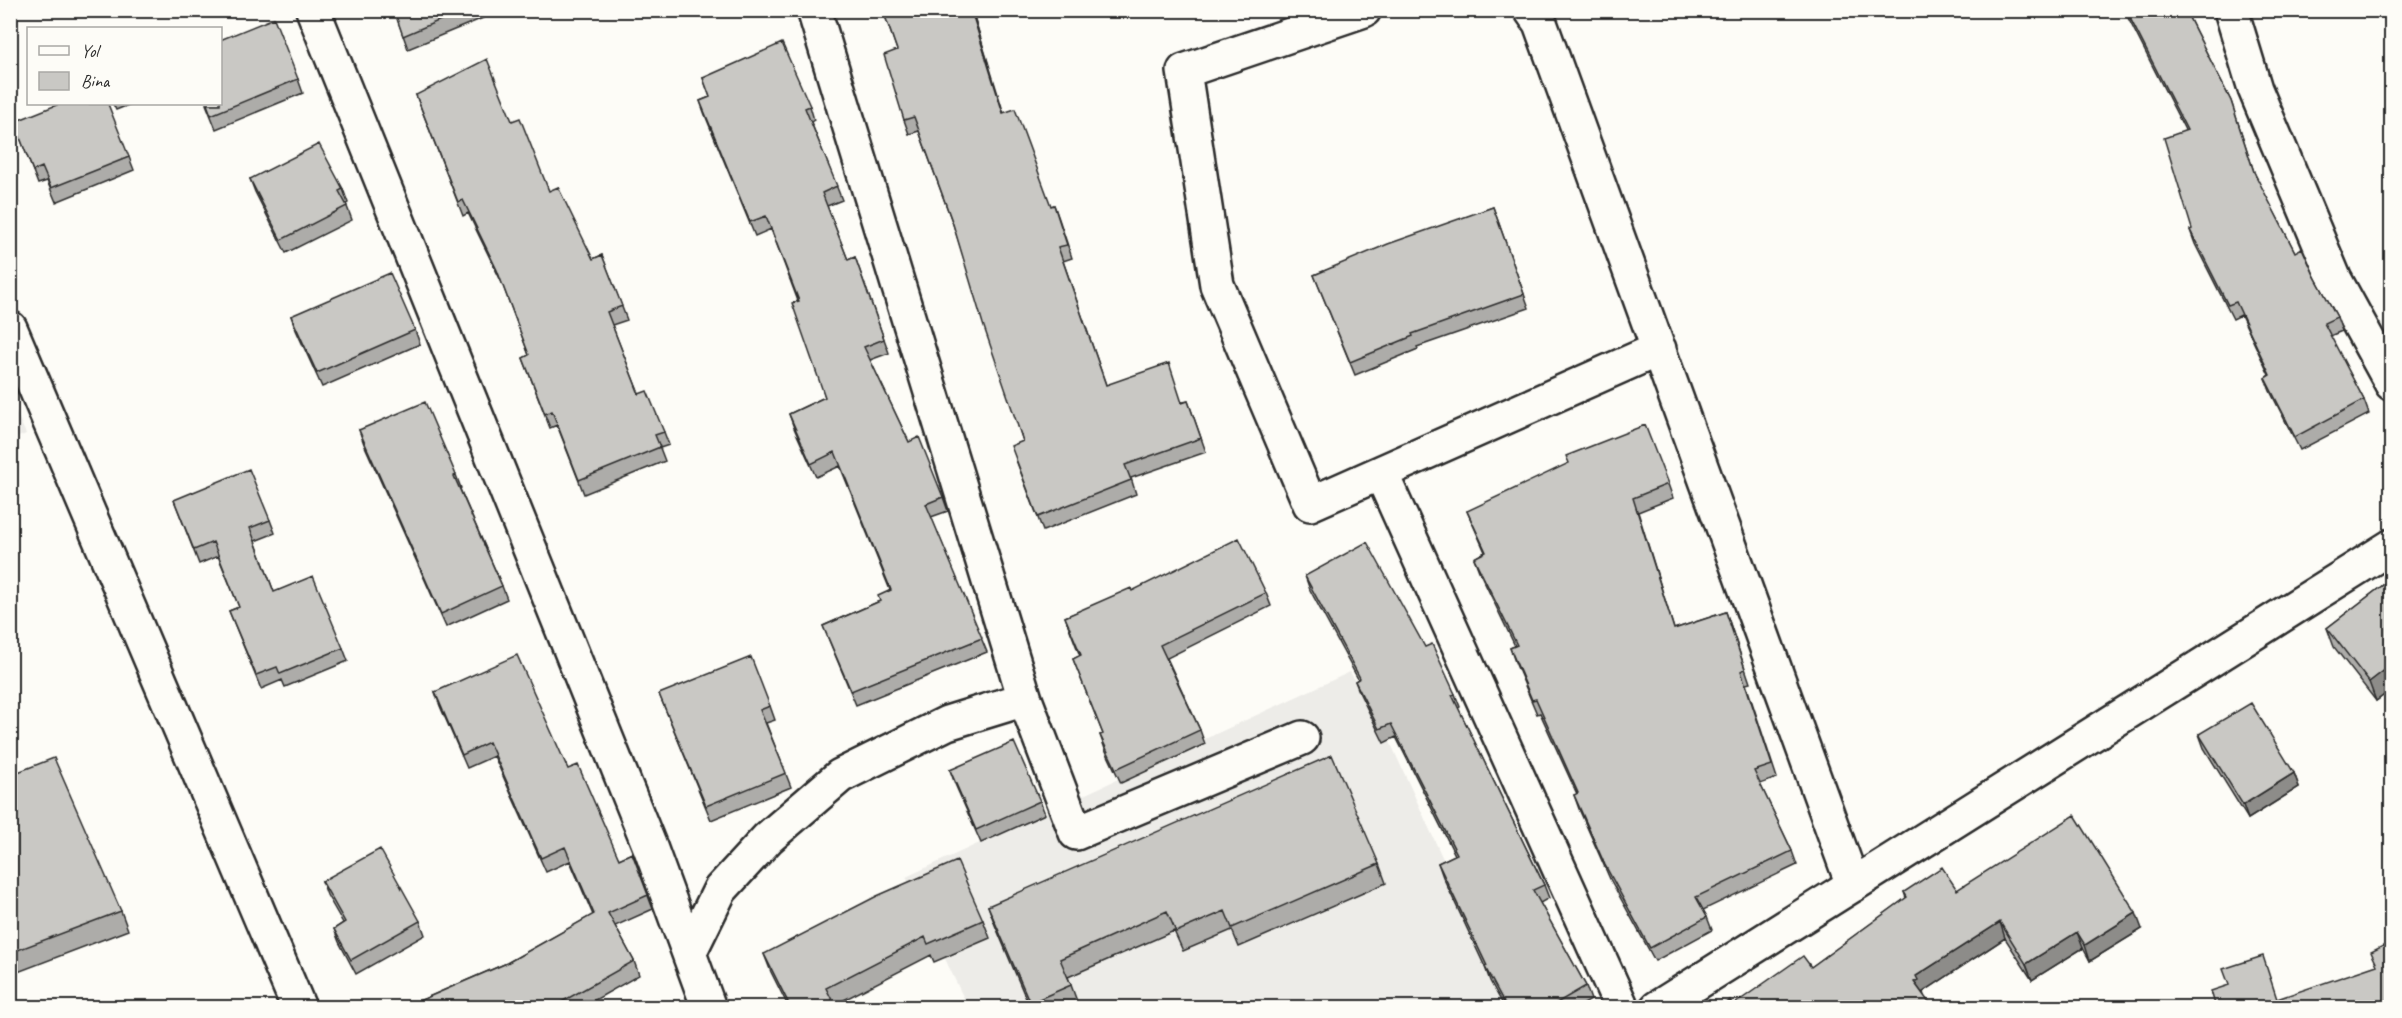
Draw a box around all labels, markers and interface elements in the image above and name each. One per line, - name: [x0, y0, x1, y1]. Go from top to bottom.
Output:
- legend: [27, 27, 222, 105]
- text: Yol: [81, 40, 101, 62]
- text: Bina: [81, 70, 111, 92]

